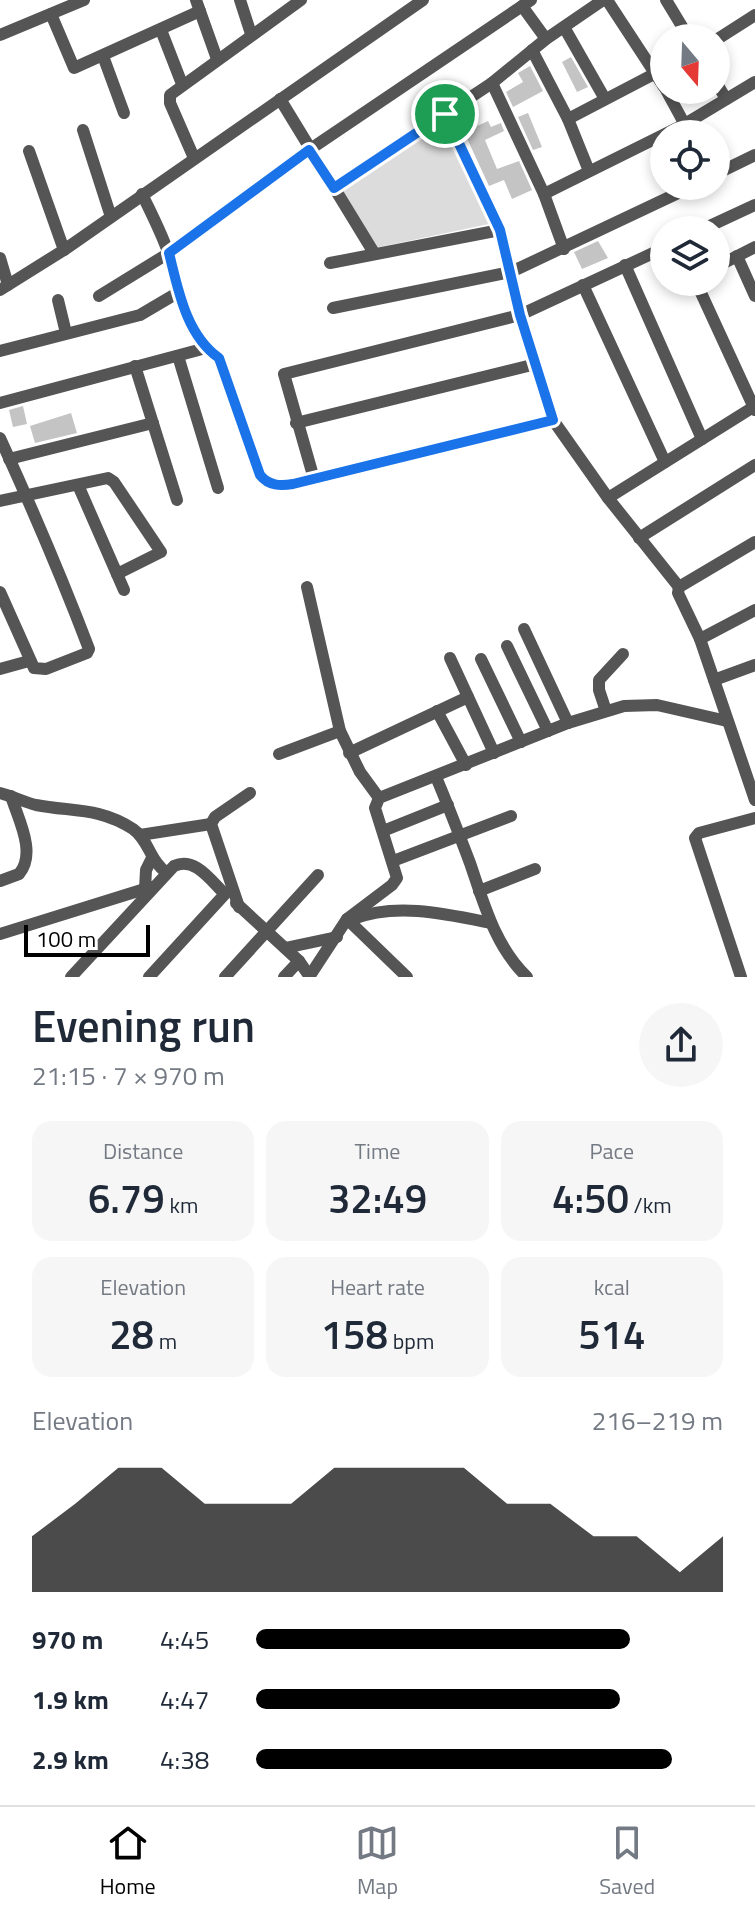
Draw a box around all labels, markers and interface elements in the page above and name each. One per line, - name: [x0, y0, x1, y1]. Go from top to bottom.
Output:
- north arrow: [650, 24, 730, 104]
- map controls: [650, 24, 730, 296]
- pin: [411, 80, 479, 148]
- icon: arrive: [423, 92, 467, 136]
- button: locate: [650, 120, 730, 200]
- button: layers: [650, 216, 730, 296]
- scale bar: [24, 921, 150, 957]
- text: 100 m: [36, 922, 96, 956]
- text: Evening run: [32, 992, 255, 1059]
- button: share: [639, 1003, 723, 1087]
- text: 21:15 · 7 × 970 m: [32, 1056, 225, 1095]
- text: Distance: [103, 1134, 183, 1168]
- text: Time: [355, 1134, 400, 1168]
- text: Pace: [590, 1134, 634, 1168]
- text: 6.79: [88, 1168, 165, 1229]
- text: 32:49: [328, 1168, 427, 1229]
- text: 4:50: [552, 1168, 629, 1229]
- text: km: [165, 1188, 198, 1222]
- text: /km: [629, 1188, 672, 1222]
- text: Elevation: [100, 1270, 186, 1304]
- text: Heart rate: [330, 1270, 425, 1304]
- text: kcal: [594, 1270, 630, 1304]
- text: 28: [109, 1304, 154, 1365]
- text: 158: [321, 1304, 388, 1365]
- text: 514: [578, 1304, 645, 1365]
- text: m: [154, 1324, 177, 1358]
- text: bpm: [388, 1324, 434, 1358]
- text: Elevation: [32, 1401, 133, 1440]
- text: 216–219 m: [592, 1401, 723, 1440]
- text: 970 m: [32, 1620, 103, 1659]
- text: 4:45: [160, 1620, 209, 1659]
- text: 1.9 km: [32, 1680, 109, 1719]
- text: 4:47: [160, 1680, 209, 1719]
- text: 2.9 km: [32, 1740, 109, 1779]
- text: 4:38: [160, 1740, 209, 1779]
- tab: Home: [100, 1821, 156, 1903]
- tab: Map: [355, 1821, 399, 1903]
- tab: Saved: [599, 1821, 655, 1903]

